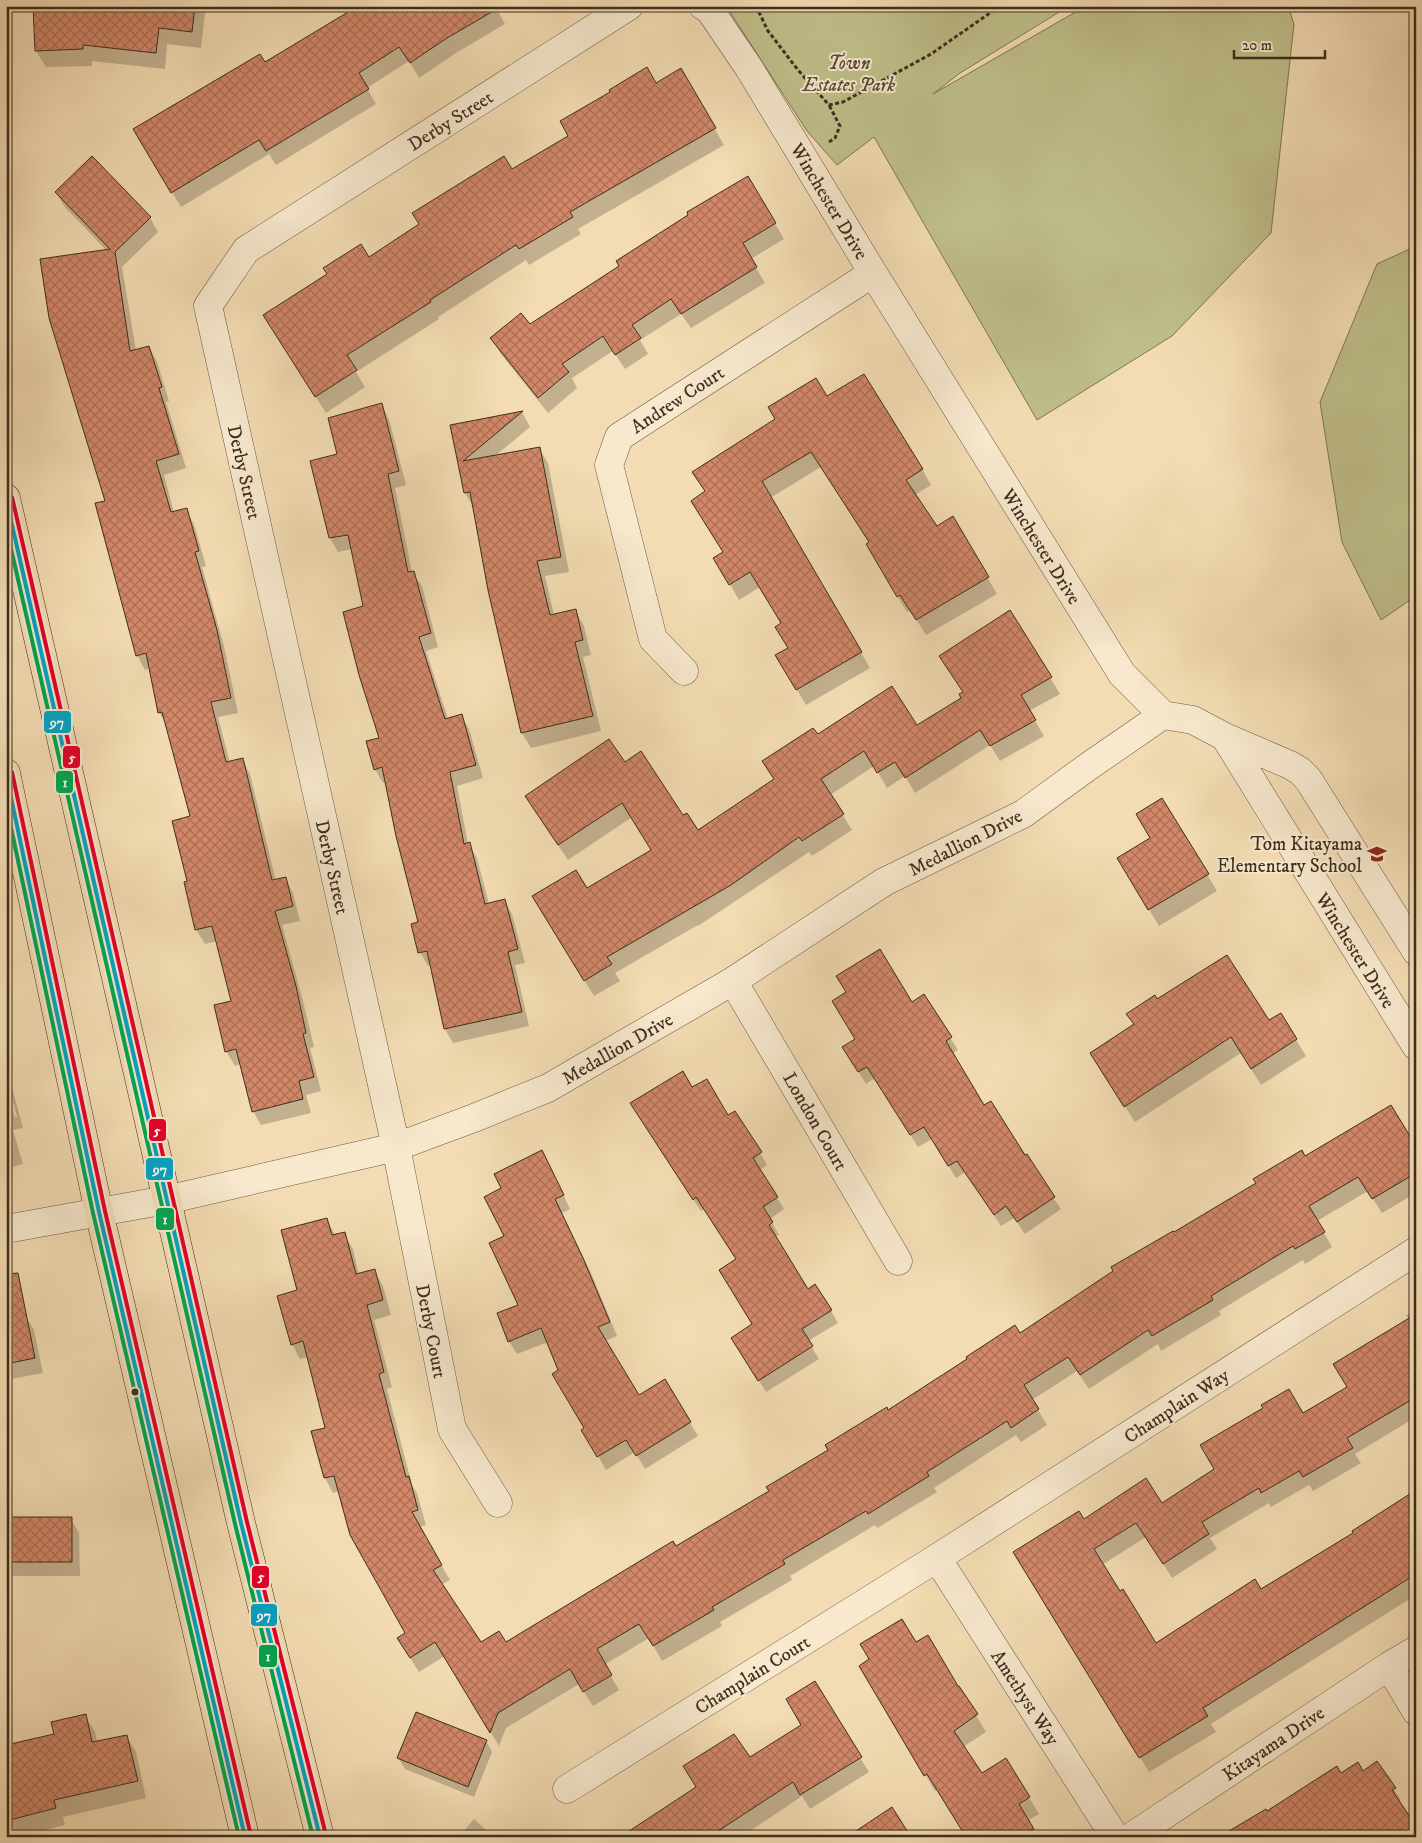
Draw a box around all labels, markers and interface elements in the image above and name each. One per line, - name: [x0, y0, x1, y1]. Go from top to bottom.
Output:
- scale bar: [1234, 28, 1326, 60]
- text: 20 m: [1242, 36, 1272, 55]
- park label: Town Estates Park: [802, 52, 895, 97]
- street label: Derby Street: [404, 86, 498, 156]
- street label: Winchester Drive: [784, 138, 873, 264]
- street label: Andrew Court: [627, 362, 729, 439]
- street label: Derby Street: [222, 423, 266, 522]
- street label: Winchester Drive: [996, 484, 1085, 609]
- line badge: 97: [43, 710, 72, 734]
- text: 97: [49, 714, 64, 732]
- line badge: 5: [62, 745, 81, 769]
- text: 5: [68, 749, 76, 767]
- line badge: 1: [55, 770, 74, 794]
- text: 1: [62, 774, 68, 792]
- street label: Medallion Drive: [905, 805, 1026, 882]
- street label: Derby Street: [310, 818, 354, 917]
- place label: Tom Kitayama Elementary School: [1217, 833, 1362, 878]
- school or university icon: Tom Kitayama Elementary School: [1366, 843, 1388, 865]
- street label: Winchester Drive: [1310, 888, 1399, 1013]
- street label: Medallion Drive: [558, 1008, 677, 1090]
- street label: London Court: [777, 1068, 852, 1175]
- line badge: 5: [148, 1118, 167, 1142]
- text: 5: [153, 1122, 161, 1140]
- line badge: 97: [145, 1157, 174, 1181]
- text: 97: [152, 1161, 167, 1179]
- line badge: 1: [155, 1207, 175, 1231]
- text: 1: [162, 1211, 168, 1229]
- street label: Derby Court: [410, 1282, 451, 1380]
- street label: Champlain Way: [1120, 1363, 1234, 1449]
- unlabelled marker: [130, 1387, 140, 1397]
- line badge: 5: [251, 1565, 270, 1589]
- text: 5: [257, 1568, 265, 1586]
- line badge: 97: [250, 1603, 278, 1627]
- text: 97: [256, 1607, 271, 1625]
- street label: Champlain Court: [691, 1631, 815, 1720]
- line badge: 1: [258, 1644, 278, 1668]
- street label: Amethyst Way: [985, 1646, 1065, 1751]
- text: 1: [265, 1648, 271, 1666]
- street label: Kitayama Drive: [1218, 1702, 1329, 1787]

